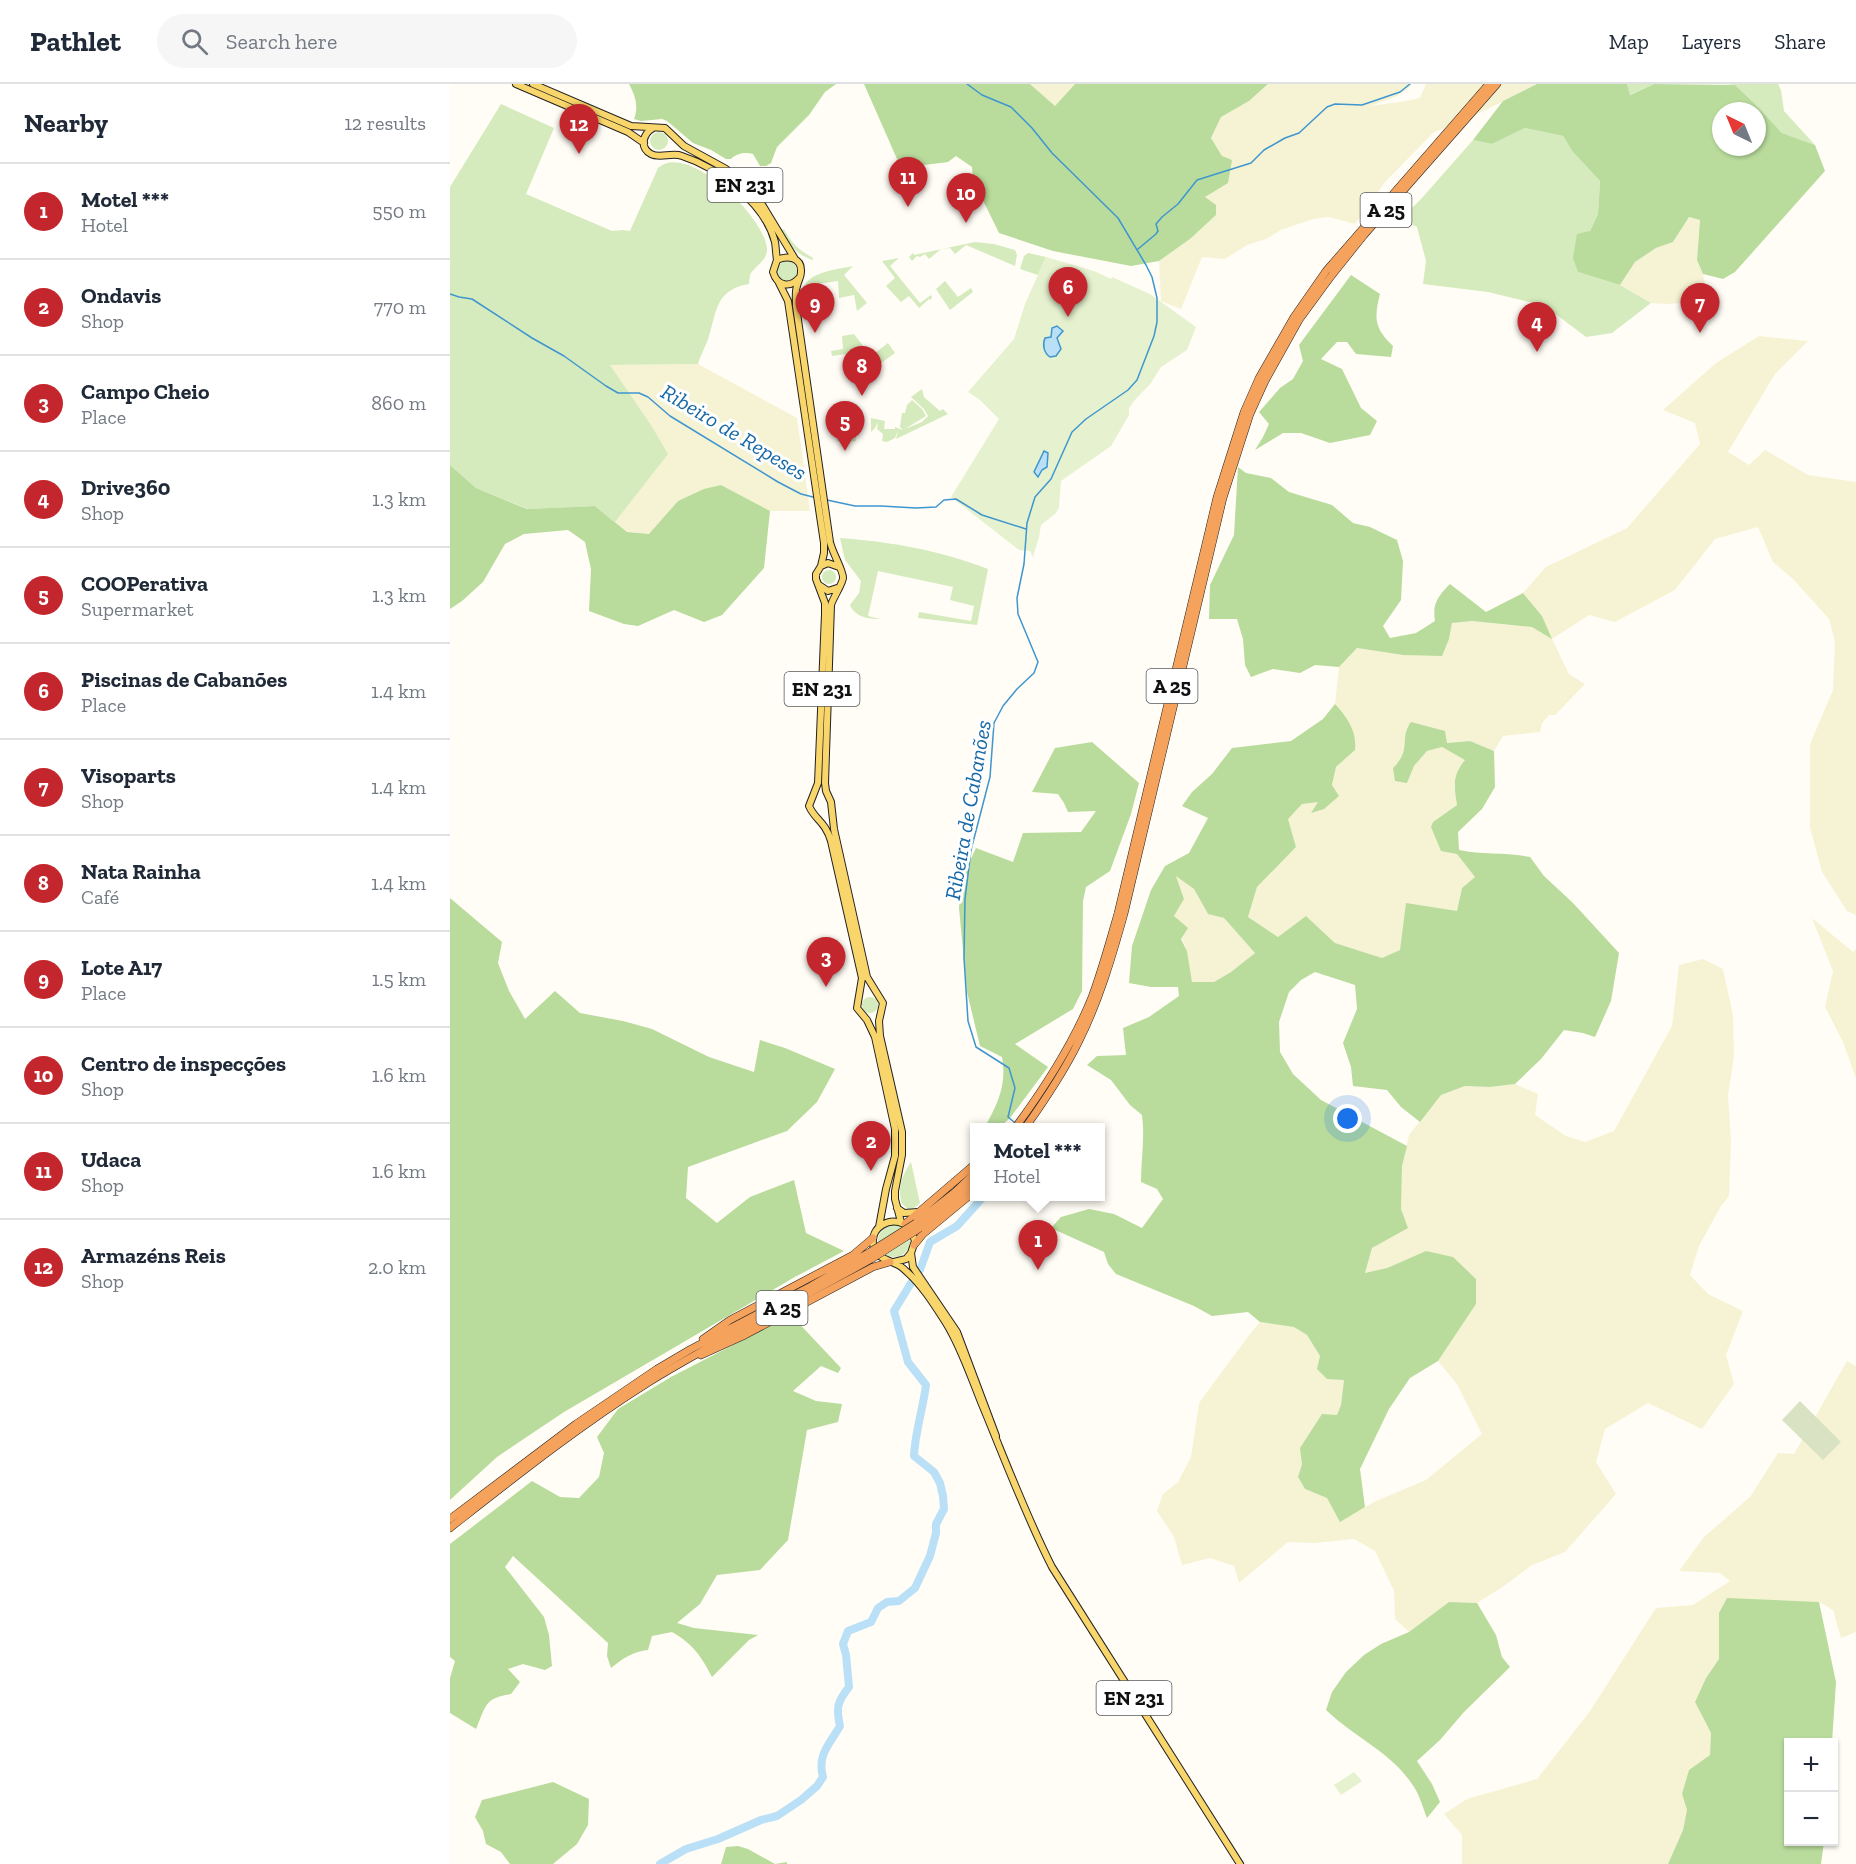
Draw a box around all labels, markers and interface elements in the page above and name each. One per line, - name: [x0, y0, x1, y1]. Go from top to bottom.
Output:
- search box: [157, 14, 577, 68]
- text: Pathlet: [30, 25, 121, 58]
- icon: search: [178, 25, 211, 58]
- text: Search here: [226, 28, 337, 55]
- text: Map: [1609, 29, 1649, 54]
- text: Layers: [1682, 29, 1741, 54]
- text: Share: [1774, 29, 1826, 54]
- north arrow: [1712, 102, 1766, 156]
- pin: 12: [560, 104, 598, 154]
- text: Nearby: [24, 107, 108, 139]
- text: 12 results: [344, 111, 426, 135]
- pin: 11: [888, 158, 928, 207]
- road number: EN 231: [708, 168, 782, 202]
- pin: 10: [946, 174, 986, 223]
- text: Motel ***: [81, 186, 169, 213]
- road number: A 25: [1360, 193, 1412, 227]
- text: 1: [39, 199, 48, 223]
- text: 550 m: [372, 199, 426, 223]
- text: Hotel: [81, 213, 128, 237]
- pin: 6: [1048, 268, 1088, 317]
- text: Ondavis: [81, 282, 161, 309]
- pin: 9: [796, 284, 835, 333]
- pin: 7: [1680, 284, 1720, 333]
- text: 2: [38, 295, 49, 319]
- text: 770 m: [374, 295, 426, 319]
- pin: 4: [1518, 302, 1556, 352]
- text: Shop: [81, 309, 124, 333]
- pin: 8: [842, 346, 882, 396]
- text: Campo Cheio: [81, 378, 209, 405]
- water label: Ribeiro de Repeses: [656, 378, 812, 486]
- text: 3: [38, 391, 49, 415]
- text: 860 m: [371, 391, 426, 415]
- pin: 5: [826, 402, 864, 451]
- text: Place: [81, 405, 126, 429]
- text: Drive360: [81, 474, 170, 501]
- text: 4: [38, 487, 49, 511]
- text: 1.3 km: [372, 487, 426, 511]
- text: Shop: [81, 501, 124, 525]
- text: COOPerativa: [81, 570, 208, 597]
- text: 5: [38, 583, 49, 607]
- text: 1.3 km: [372, 583, 426, 607]
- text: Supermarket: [81, 597, 194, 621]
- text: Piscinas de Cabanões: [81, 666, 287, 693]
- road number: A 25: [1146, 669, 1198, 703]
- road number: EN 231: [784, 672, 860, 706]
- text: 6: [38, 679, 49, 703]
- text: 1.4 km: [371, 679, 426, 703]
- text: Place: [81, 693, 126, 717]
- water label: Ribeira de Cabanões: [939, 718, 997, 902]
- text: Visoparts: [81, 762, 176, 789]
- text: 7: [39, 775, 48, 799]
- text: 1.4 km: [371, 775, 426, 799]
- text: Shop: [81, 789, 124, 813]
- text: Nata Rainha: [81, 858, 201, 885]
- text: 8: [38, 871, 49, 895]
- text: 1.4 km: [371, 871, 426, 895]
- text: Café: [81, 885, 119, 909]
- pin: 3: [806, 938, 845, 987]
- text: Lote A17: [81, 954, 162, 981]
- text: 9: [38, 967, 49, 991]
- text: 1.5 km: [372, 967, 426, 991]
- text: Place: [81, 981, 126, 1005]
- text: Centro de inspecções: [81, 1050, 286, 1077]
- text: 10: [34, 1063, 53, 1087]
- text: 1.6 km: [372, 1063, 426, 1087]
- text: Shop: [81, 1077, 124, 1101]
- your location: [1333, 1104, 1362, 1133]
- pin: 2: [852, 1122, 890, 1171]
- popup: [970, 1123, 1105, 1201]
- text: Motel ***: [993, 1137, 1082, 1164]
- text: Udaca: [81, 1146, 141, 1173]
- text: 11: [35, 1159, 52, 1183]
- text: 1.6 km: [372, 1159, 426, 1183]
- text: Hotel: [993, 1164, 1040, 1188]
- text: Shop: [81, 1173, 124, 1197]
- pin: 1: [1018, 1220, 1058, 1270]
- text: Armazéns Reis: [81, 1242, 226, 1269]
- text: 12: [34, 1255, 53, 1279]
- text: 2.0 km: [368, 1255, 426, 1279]
- text: Shop: [81, 1269, 124, 1293]
- road number: A 25: [756, 1291, 808, 1325]
- road number: EN 231: [1096, 1681, 1172, 1715]
- map controls: [1784, 1738, 1838, 1846]
- button: +: [1784, 1738, 1838, 1792]
- button: −: [1784, 1792, 1838, 1846]

